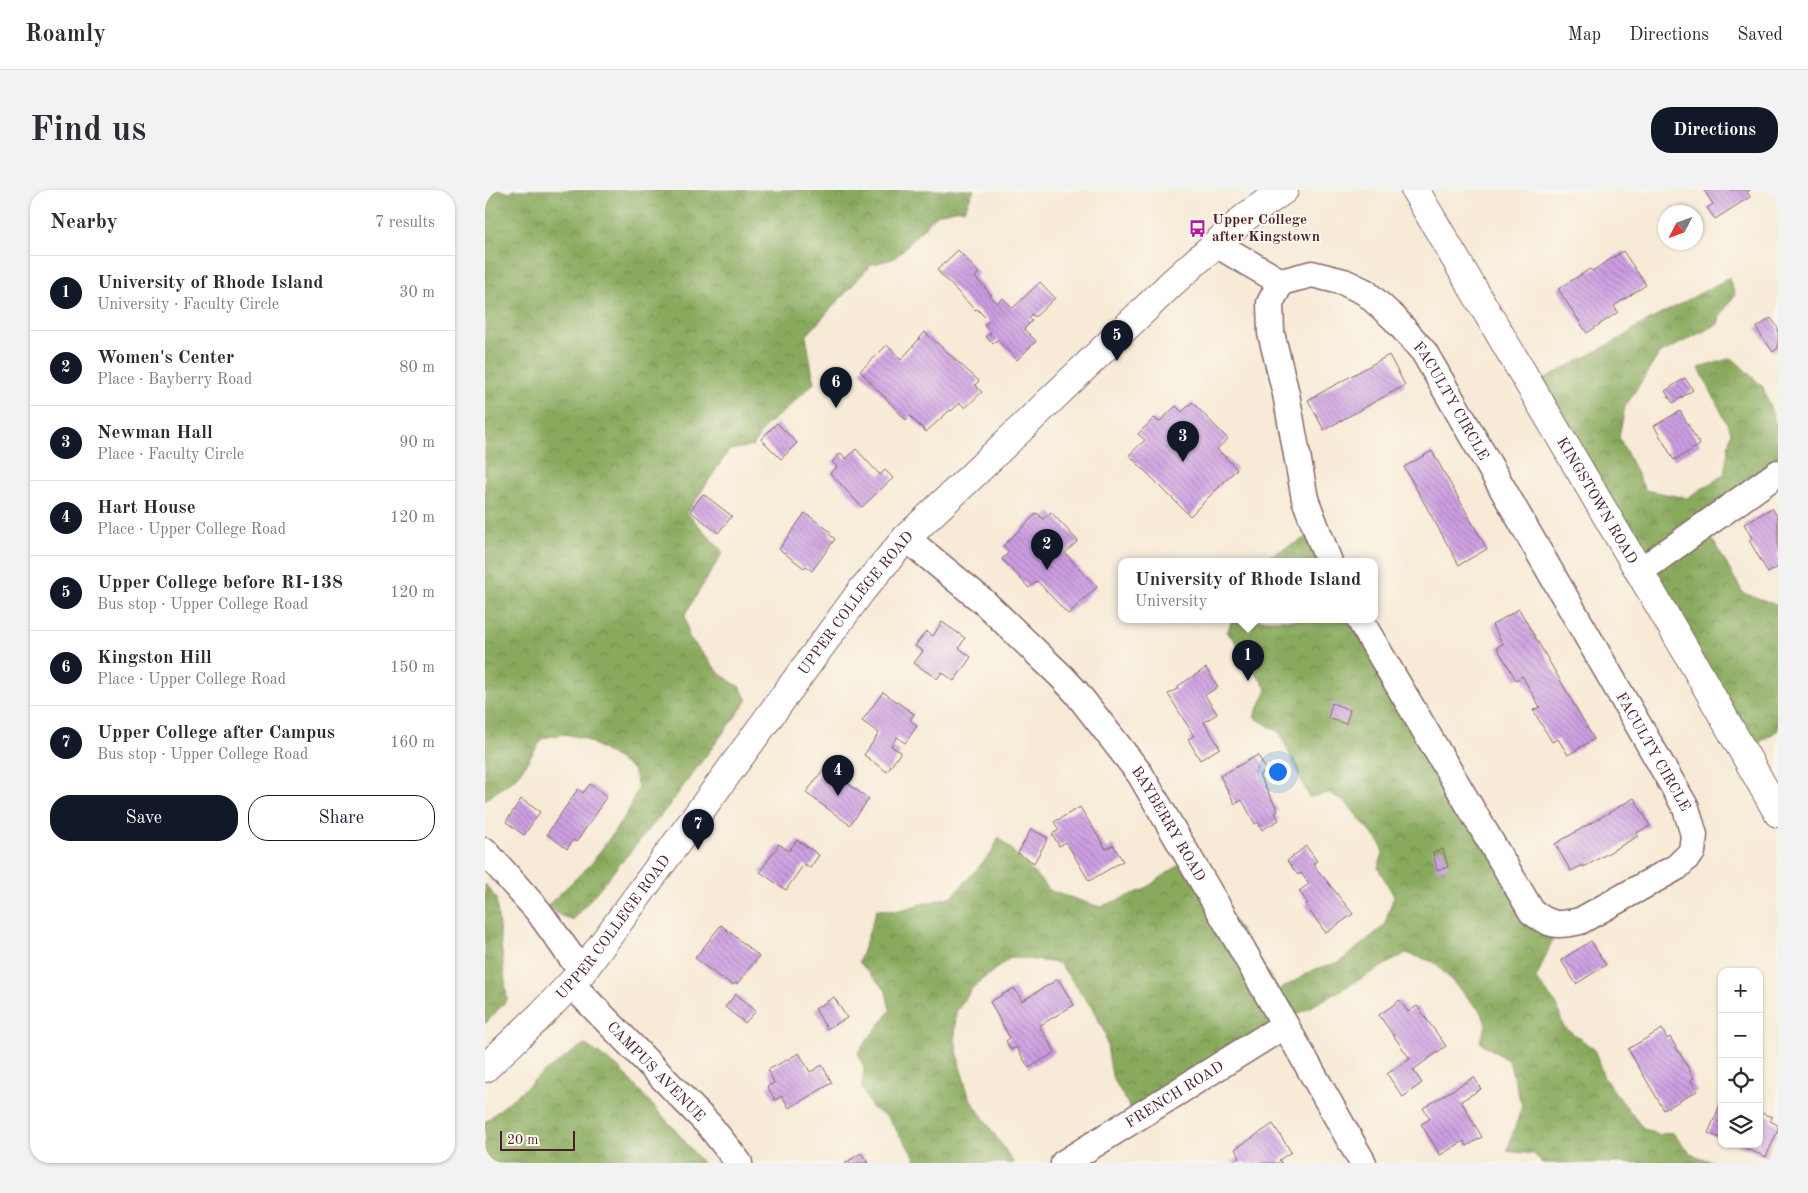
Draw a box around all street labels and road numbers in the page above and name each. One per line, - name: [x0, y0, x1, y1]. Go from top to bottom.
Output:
- street label: FACULTY CIRCLE: [1410, 339, 1490, 463]
- street label: KINGSTOWN ROAD: [1553, 435, 1639, 567]
- street label: UPPER COLLEGE ROAD: [796, 529, 917, 678]
- street label: FACULTY CIRCLE: [1612, 690, 1692, 814]
- street label: BAYBERRY ROAD: [1128, 764, 1207, 884]
- street label: UPPER COLLEGE ROAD: [554, 853, 674, 1003]
- street label: CAMPUS AVENUE: [603, 1019, 707, 1125]
- street label: FRENCH ROAD: [1123, 1059, 1227, 1132]

